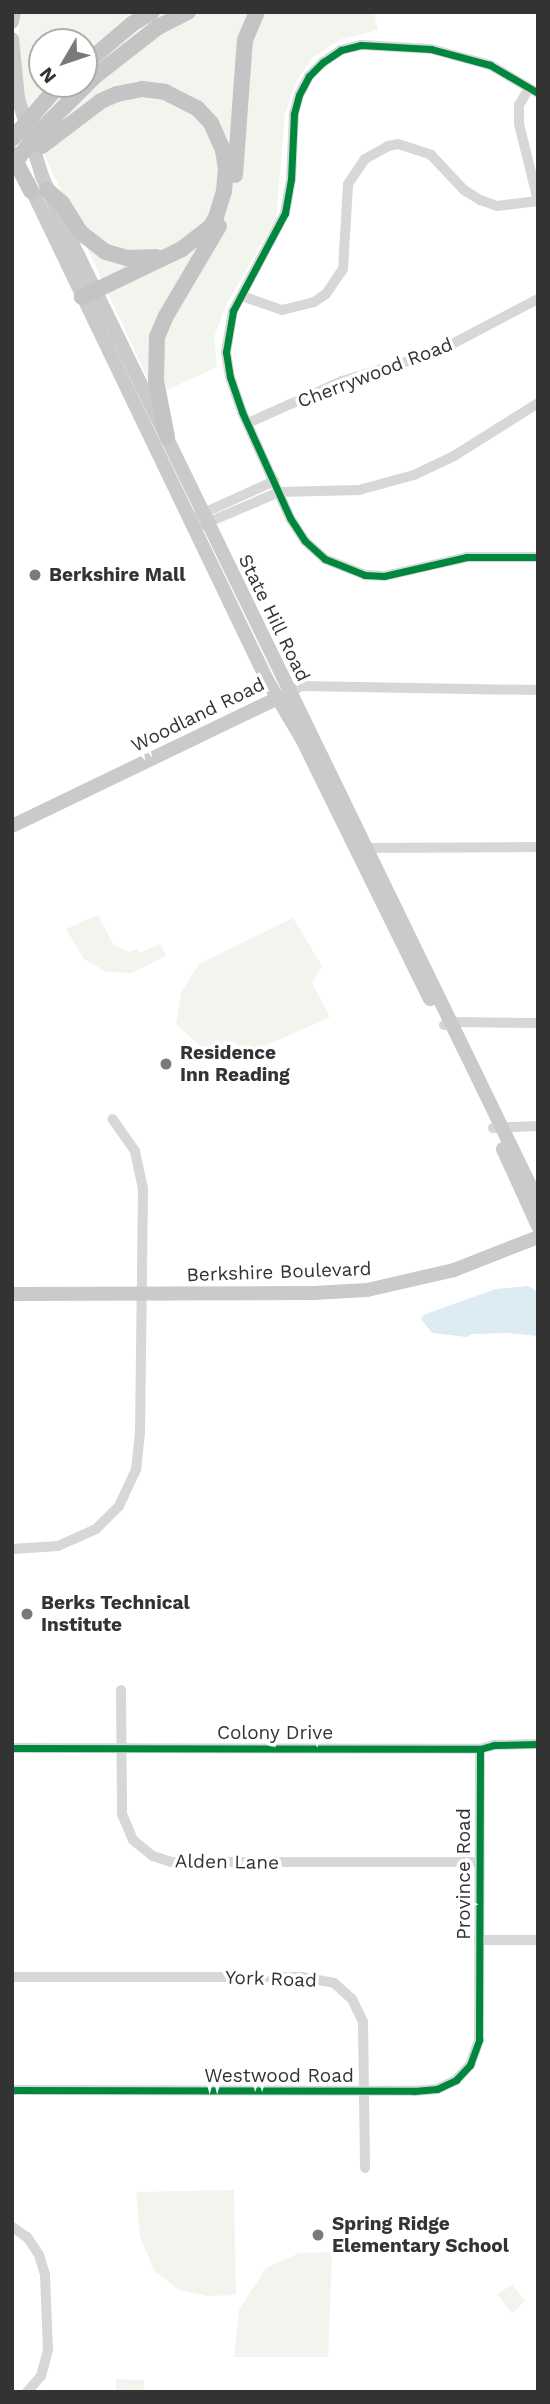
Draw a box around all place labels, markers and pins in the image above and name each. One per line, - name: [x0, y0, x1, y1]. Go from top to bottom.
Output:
- place label: Berkshire Mall: [49, 564, 185, 586]
- marker: Berkshire Mall: [27, 567, 43, 583]
- place label: Residence Inn Reading: [180, 1042, 290, 1086]
- marker: Residence Inn Reading: [158, 1056, 174, 1072]
- place label: Berks Technical Institute: [41, 1592, 190, 1636]
- marker: Berks Technical Institute: [19, 1606, 35, 1622]
- place label: Spring Ridge Elementary School: [332, 2213, 509, 2257]
- marker: Spring Ridge Elementary School: [310, 2227, 326, 2243]

